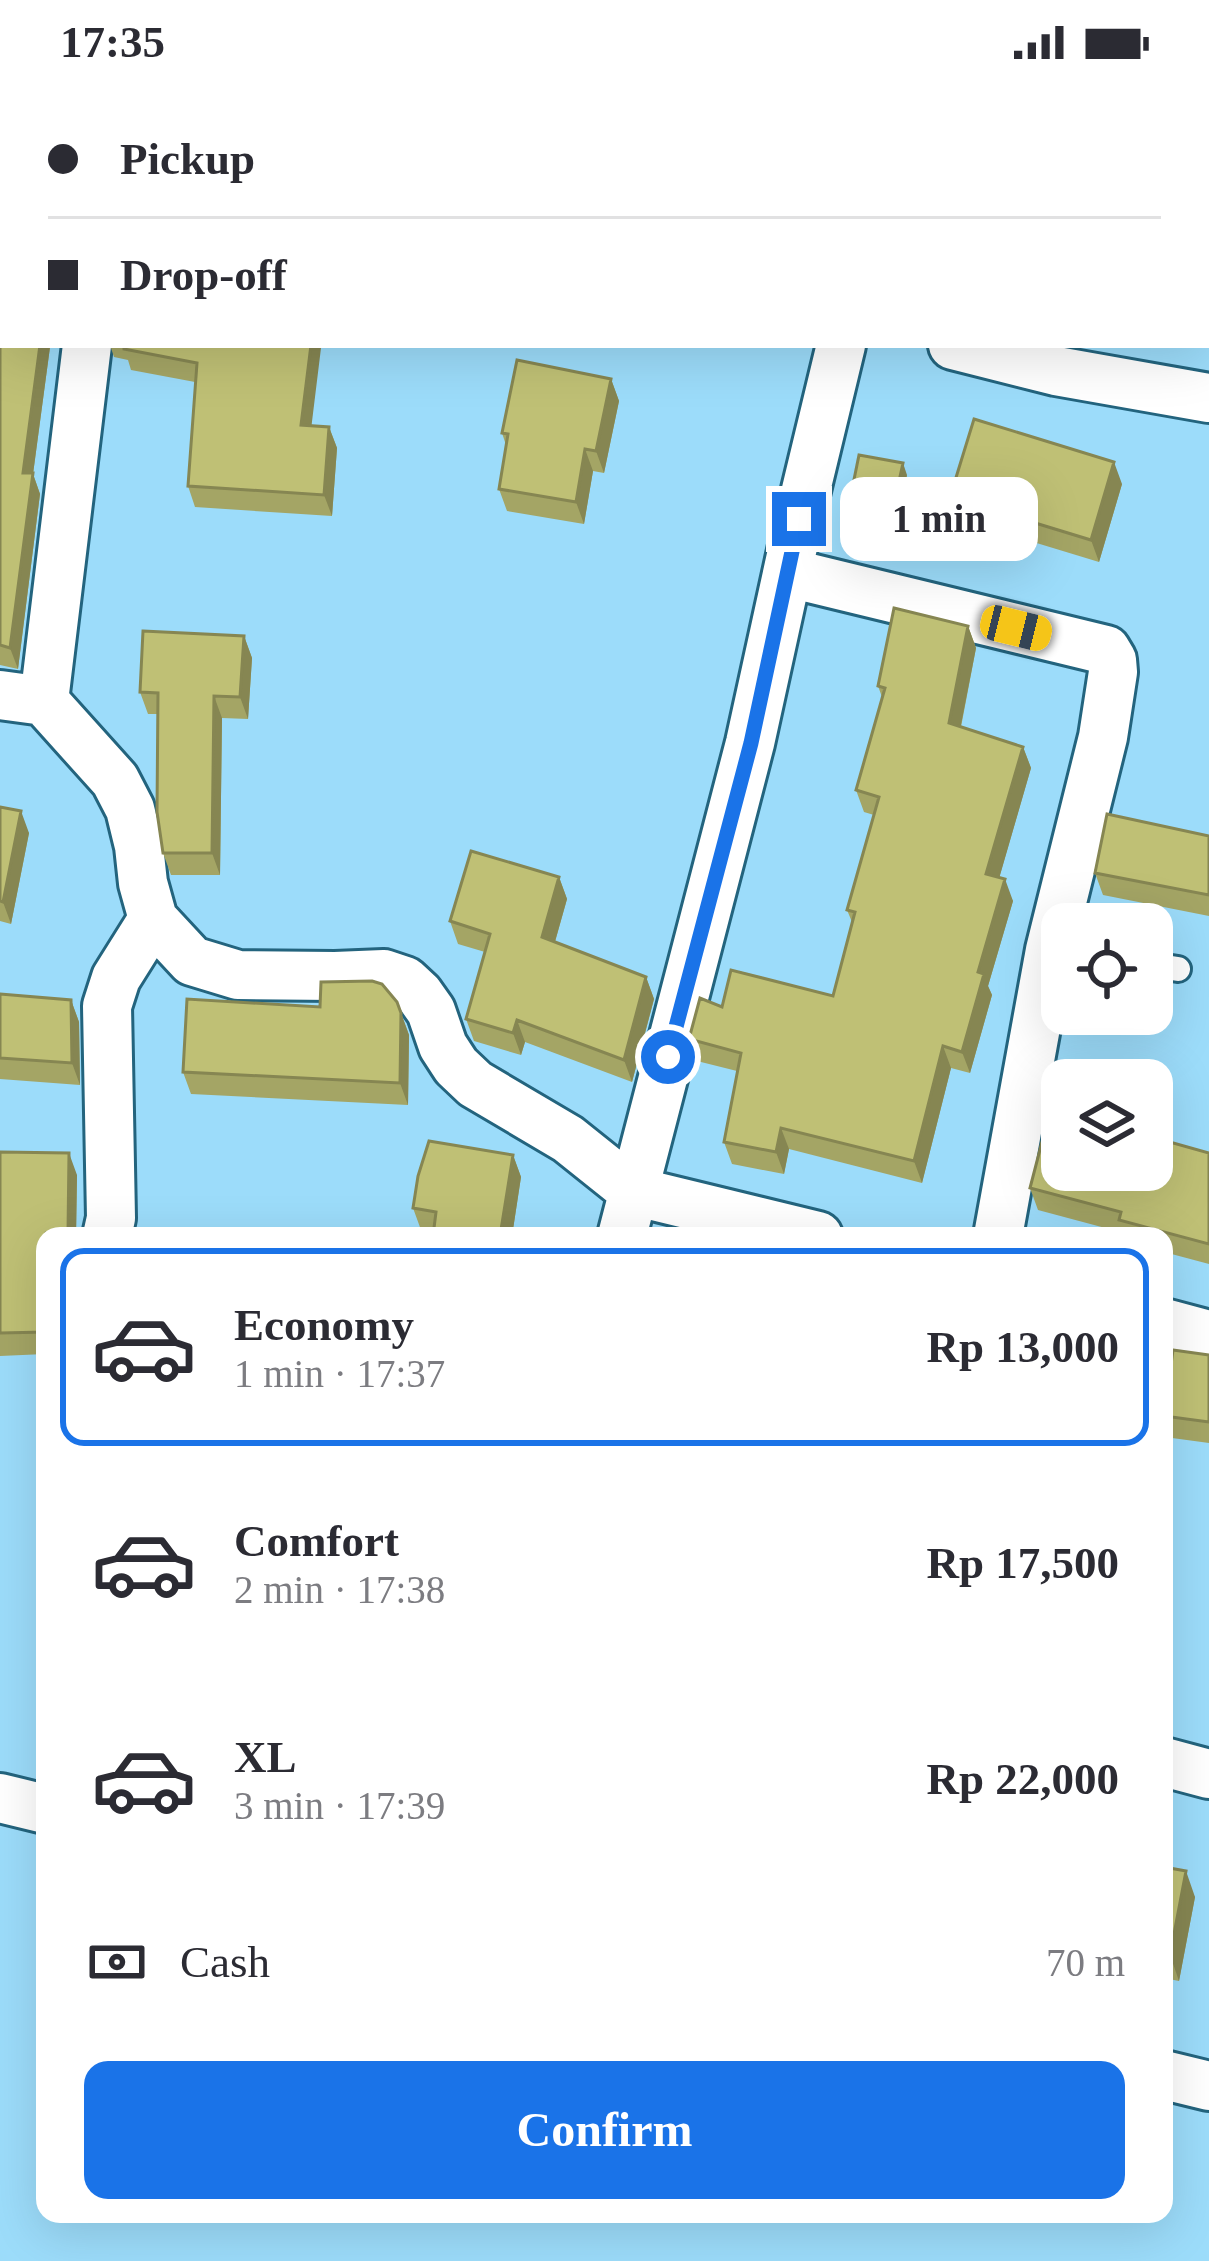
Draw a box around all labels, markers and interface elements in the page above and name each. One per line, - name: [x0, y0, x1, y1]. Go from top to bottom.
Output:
- text: 17:35: [60, 17, 165, 67]
- text: Pickup: [120, 134, 255, 184]
- text: Drop-off: [120, 250, 287, 300]
- callout: 1 min: [841, 477, 1039, 561]
- route end: [772, 492, 826, 546]
- text: 1 min: [892, 497, 986, 540]
- car: [977, 602, 1055, 654]
- map controls: [1041, 903, 1173, 1191]
- button: locate: [1041, 903, 1173, 1035]
- route start: [641, 1030, 695, 1084]
- button: layers: [1041, 1059, 1173, 1191]
- icon: car: [90, 1293, 198, 1401]
- text: Economy: [234, 1300, 414, 1350]
- text: Rp 13,000: [926, 1322, 1119, 1372]
- text: 1 min · 17:37: [234, 1352, 445, 1395]
- icon: car: [90, 1509, 198, 1617]
- text: Comfort: [234, 1516, 399, 1566]
- text: Rp 17,500: [926, 1538, 1119, 1588]
- text: 2 min · 17:38: [234, 1568, 445, 1611]
- icon: car: [90, 1725, 198, 1833]
- text: XL: [234, 1732, 297, 1782]
- text: Rp 22,000: [926, 1754, 1119, 1804]
- text: 3 min · 17:39: [234, 1784, 445, 1827]
- icon: cash: [84, 1929, 150, 1995]
- text: Cash: [180, 1937, 270, 1987]
- text: 70 m: [1046, 1941, 1125, 1984]
- button: Confirm: [84, 2061, 1125, 2199]

